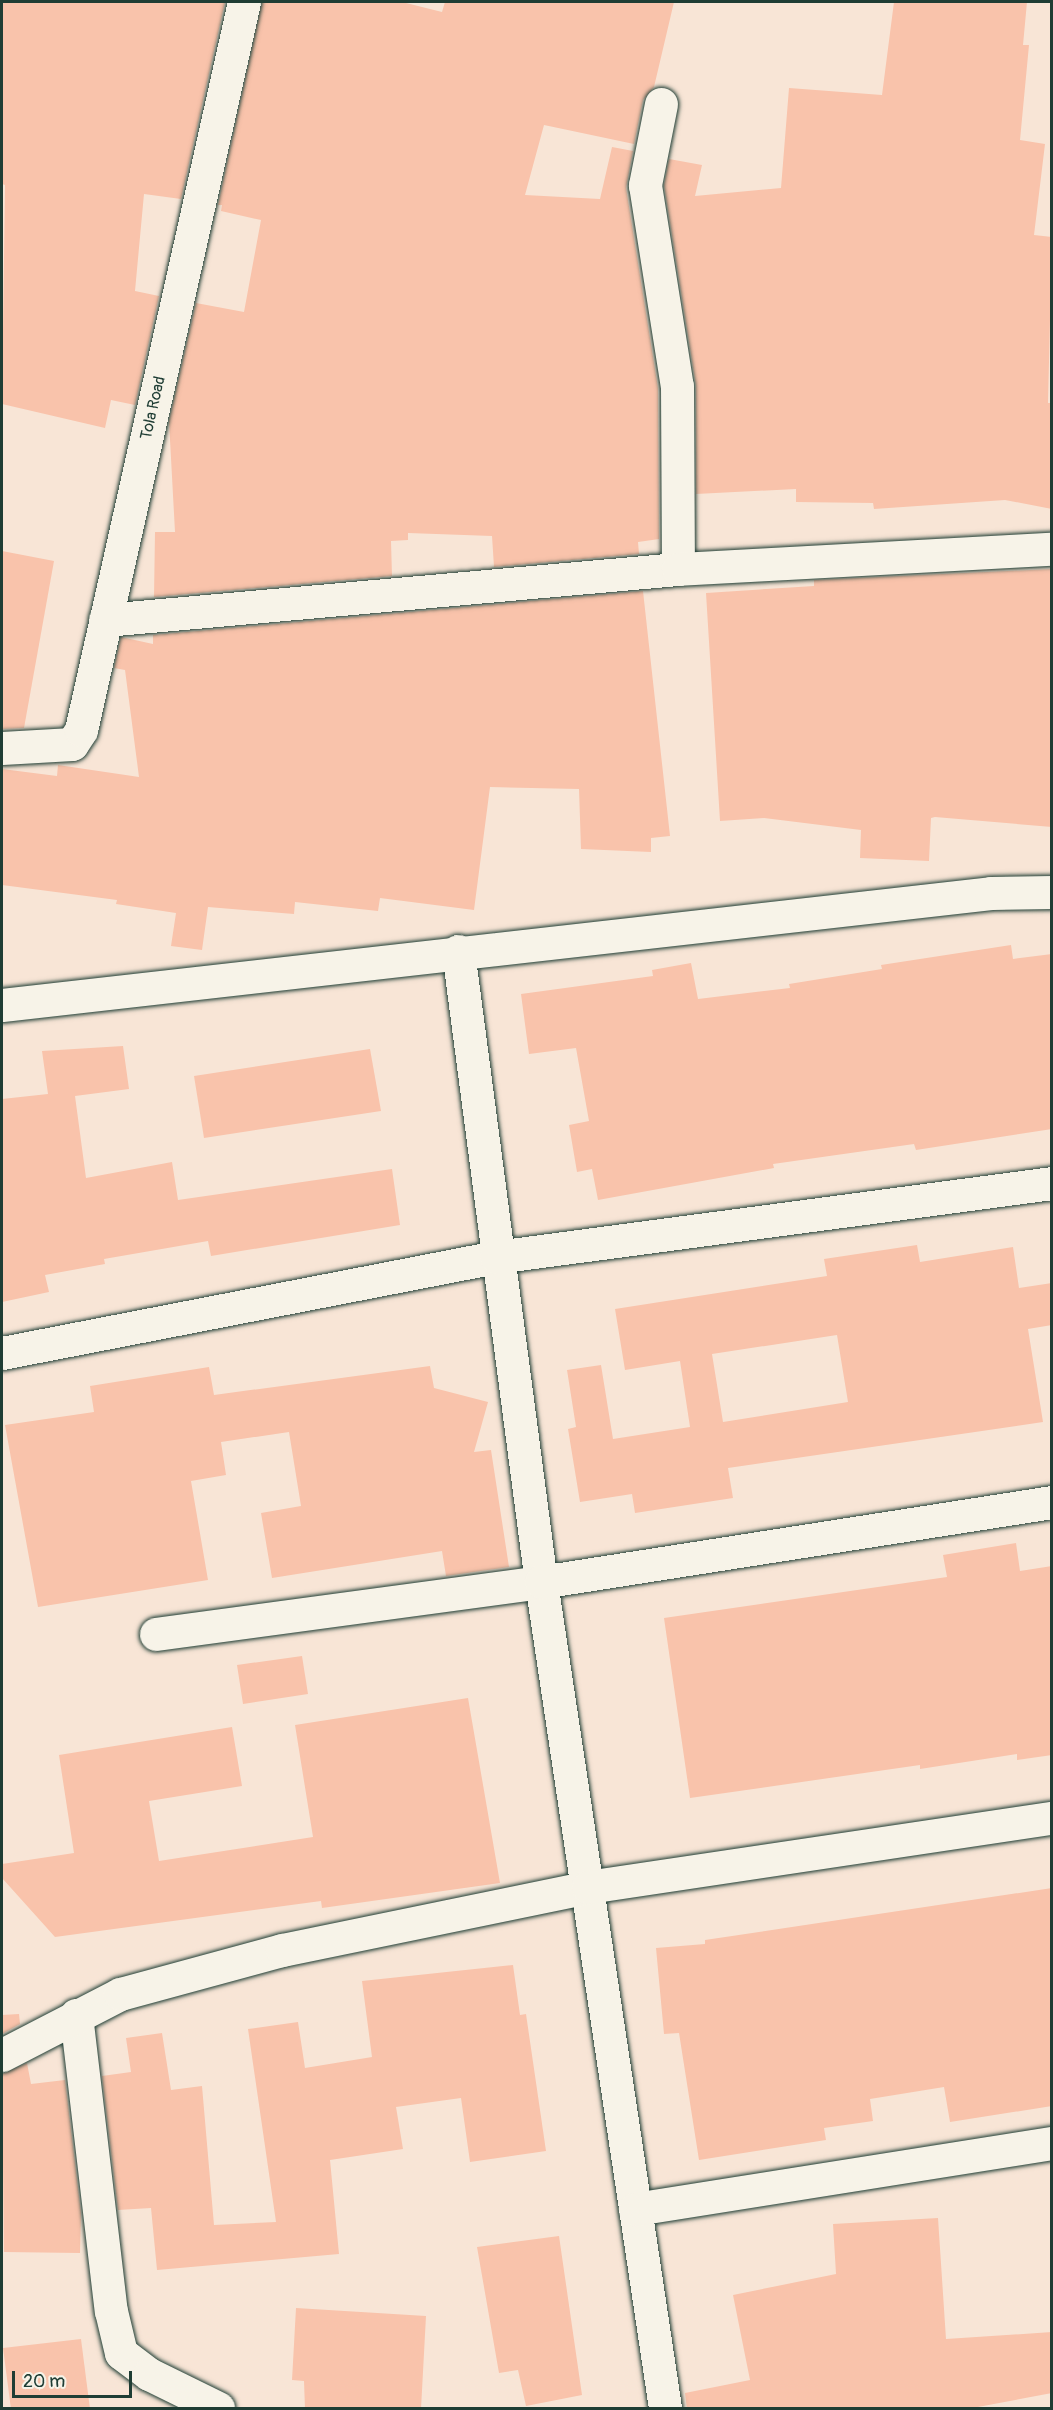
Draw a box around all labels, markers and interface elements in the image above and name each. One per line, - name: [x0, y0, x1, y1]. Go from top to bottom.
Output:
- street label: Tola Road: [136, 374, 170, 442]
- scale bar: [15, 2359, 135, 2397]
- text: 20 m: [23, 2370, 65, 2393]

